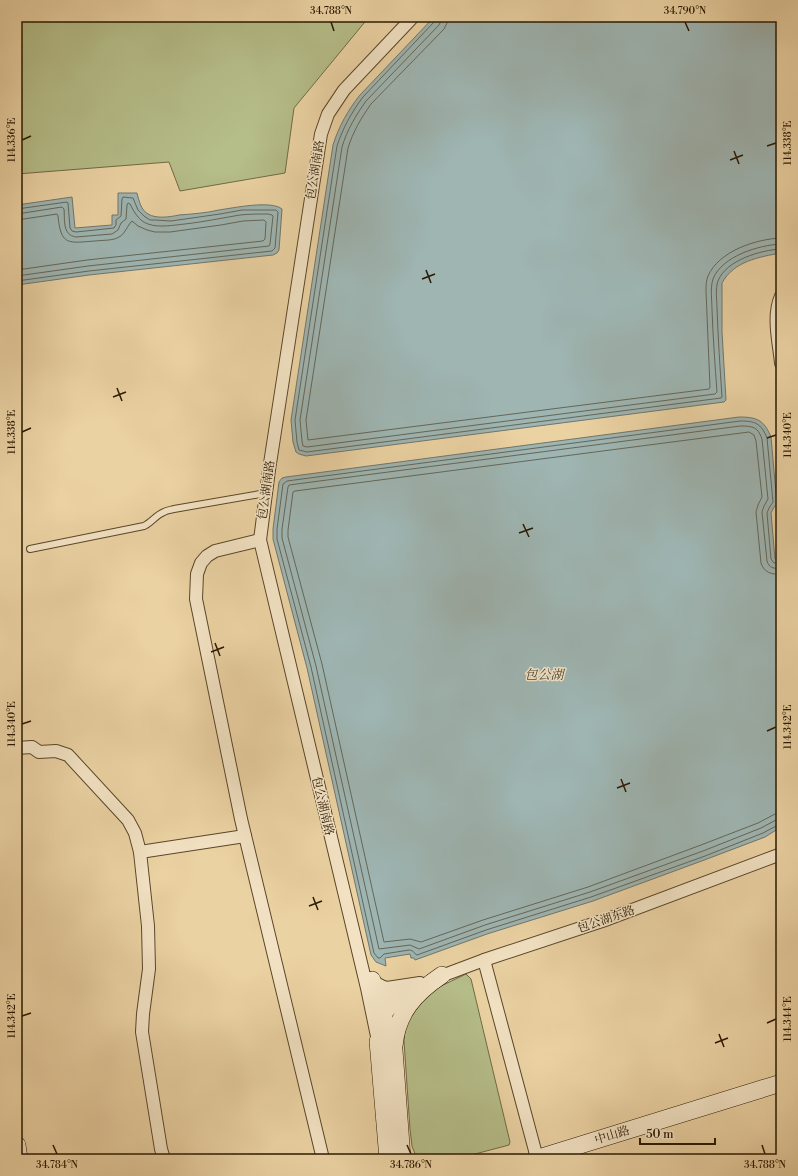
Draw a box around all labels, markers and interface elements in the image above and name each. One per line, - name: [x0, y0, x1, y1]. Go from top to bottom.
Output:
- text: 34.788°N: [310, 5, 353, 17]
- text: 34.790°N: [664, 5, 707, 17]
- text: 114.336°E: [6, 118, 18, 162]
- text: 114.338°E: [782, 121, 794, 165]
- street label: 包公湖南路: [303, 139, 328, 201]
- text: 114.338°E: [6, 410, 18, 454]
- text: 114.340°E: [782, 412, 794, 458]
- street label: 包公湖南路: [255, 459, 278, 521]
- water label: 包公湖: [524, 667, 565, 683]
- text: 114.340°E: [6, 701, 18, 747]
- text: 114.342°E: [782, 705, 794, 749]
- street label: 包公湖南路: [308, 775, 337, 837]
- street label: 包公湖东路: [575, 903, 637, 936]
- text: 114.342°E: [6, 994, 18, 1038]
- text: 114.344°E: [782, 996, 794, 1042]
- scale bar: [640, 1120, 715, 1146]
- street label: 中山路: [593, 1123, 632, 1148]
- text: 50 m: [646, 1127, 674, 1142]
- text: 34.784°N: [36, 1159, 79, 1171]
- text: 34.786°N: [390, 1159, 433, 1171]
- text: 34.788°N: [744, 1159, 787, 1171]

